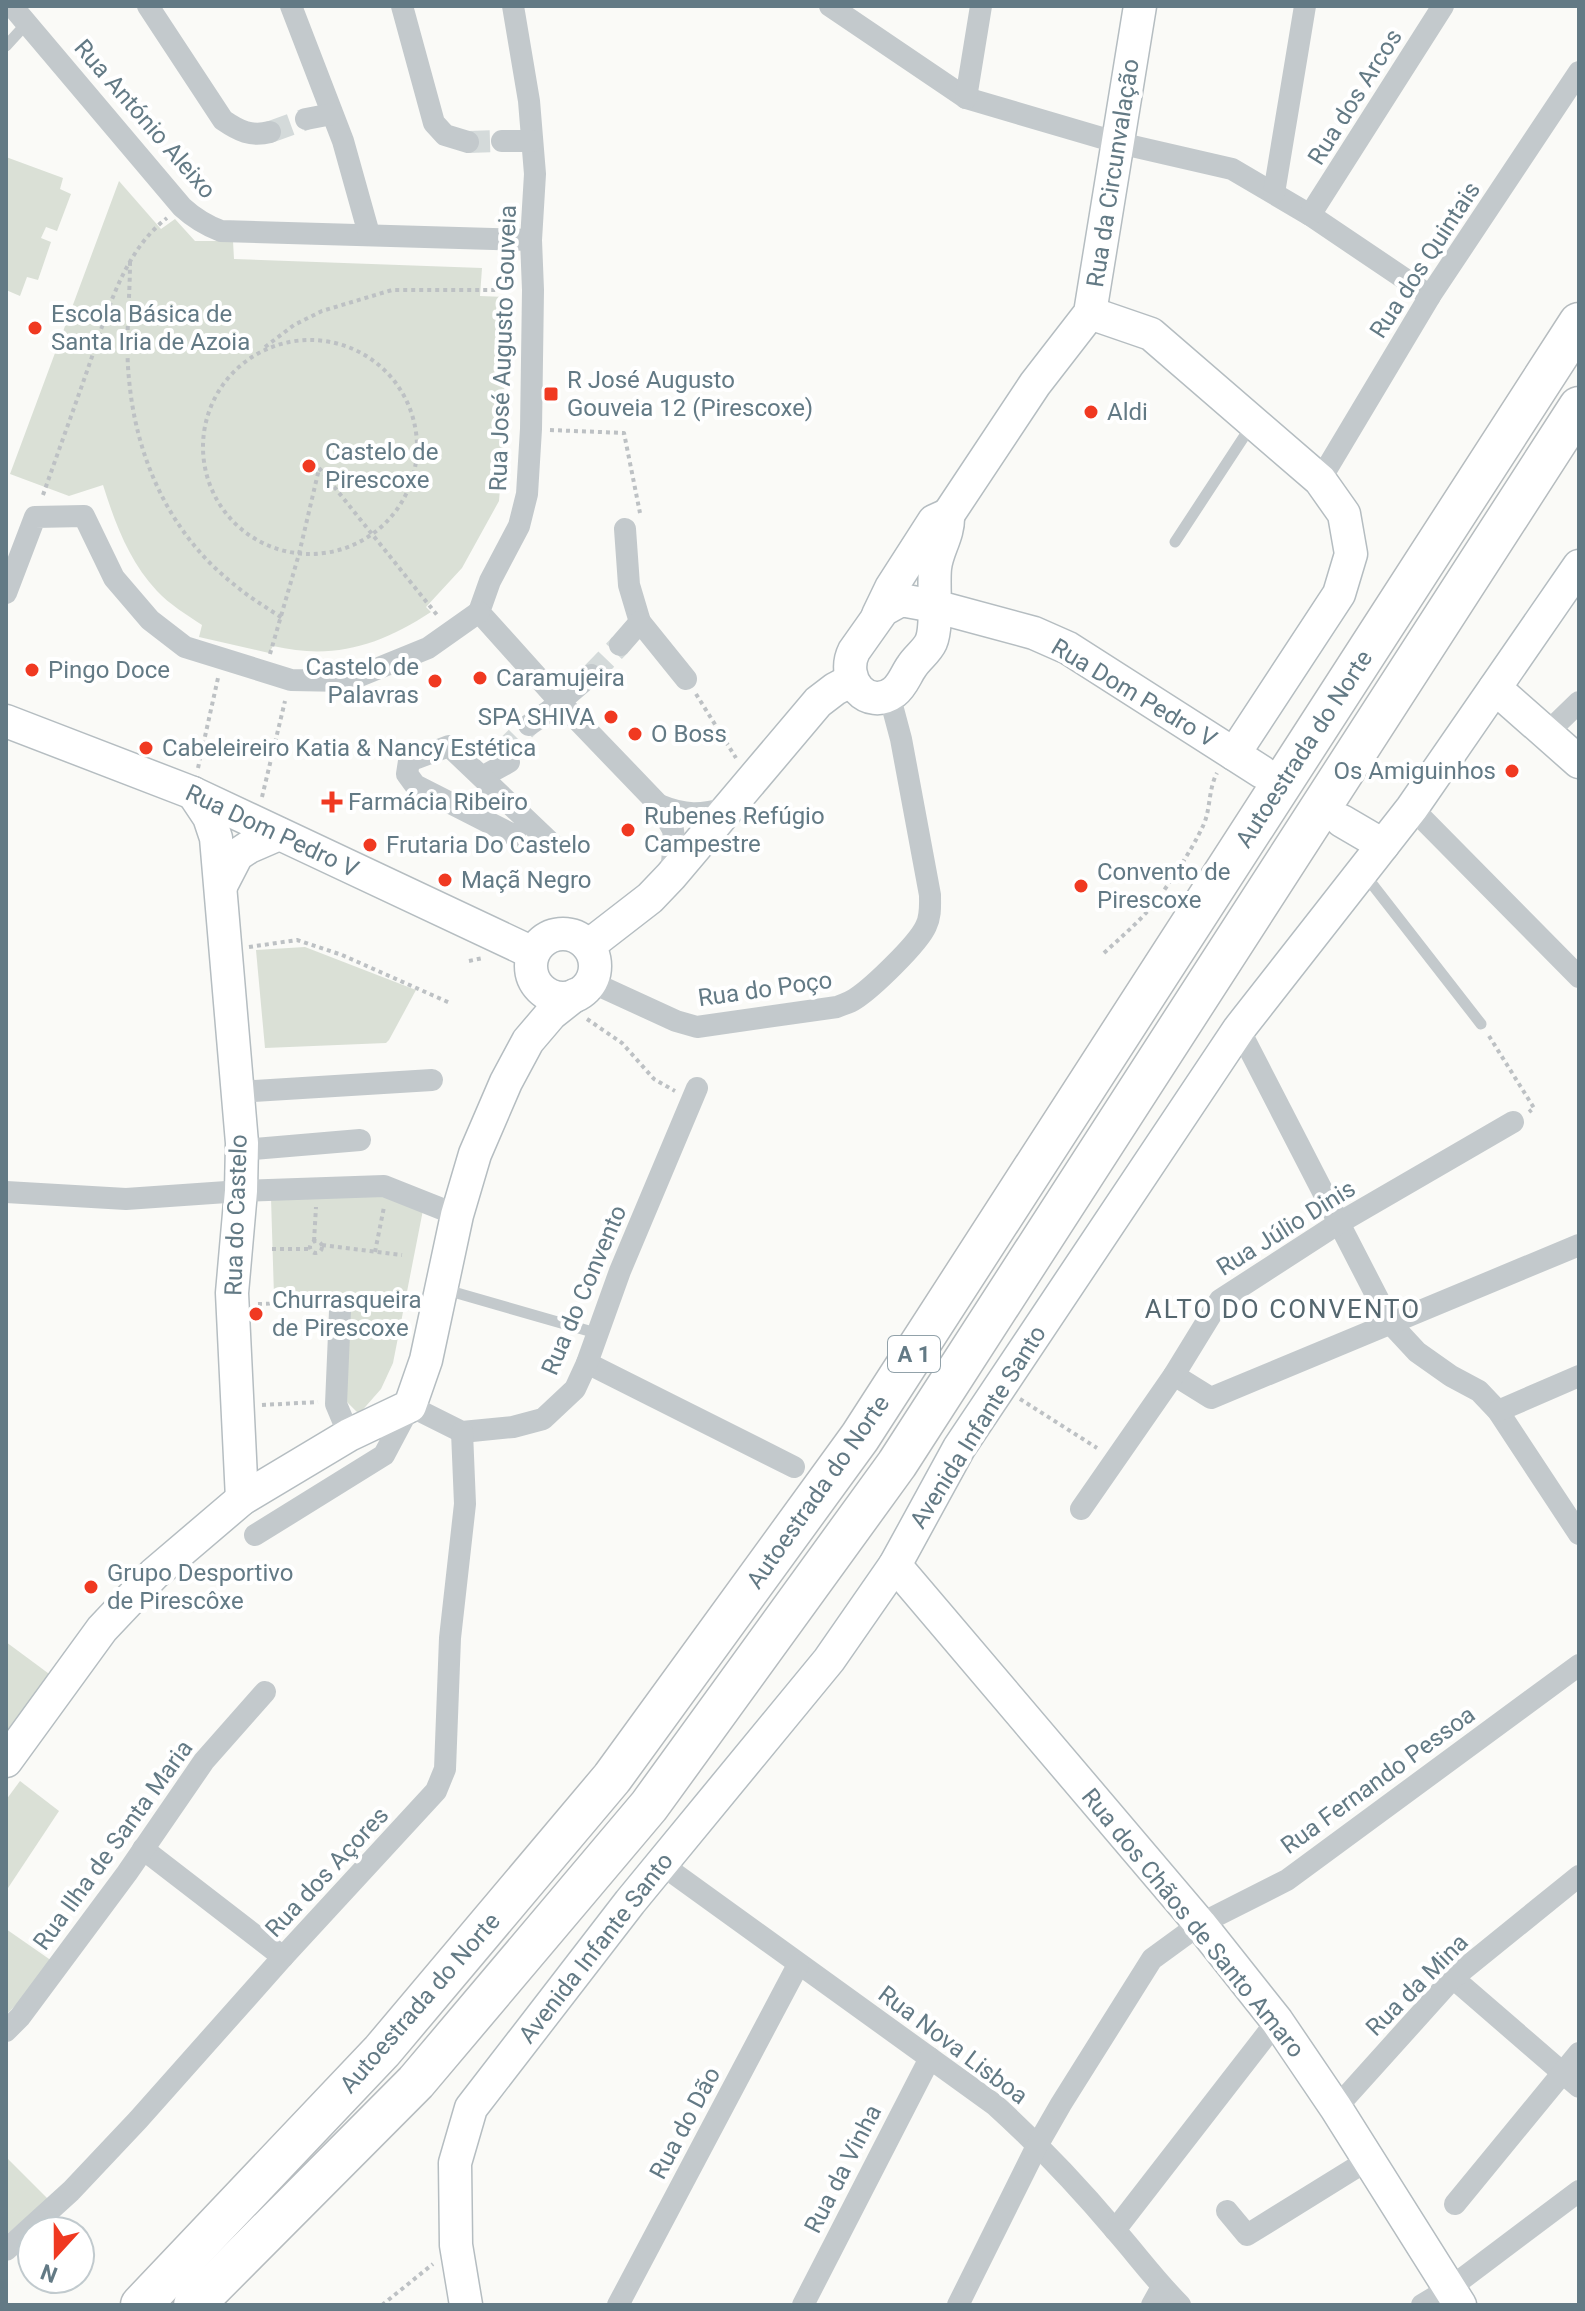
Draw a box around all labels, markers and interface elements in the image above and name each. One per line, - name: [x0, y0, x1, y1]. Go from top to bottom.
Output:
- street label: Rua dos Arcos: [1302, 24, 1408, 170]
- street label: Rua António Aleixo: [68, 34, 222, 204]
- street label: Rua da Circunvalação: [1081, 57, 1145, 289]
- street label: Rua dos Quintais: [1364, 177, 1486, 343]
- street label: Rua José Augusto Gouveia: [484, 204, 522, 492]
- place label: Escola Básica de Santa Iria de Azoia: [51, 300, 250, 356]
- marker: Escola Básica de Santa Iria de Azoia: [26, 319, 44, 337]
- place label: R José Augusto Gouveia 12 (Pirescoxe): [567, 366, 813, 422]
- marker: R José Augusto Gouveia 12 (Pirescoxe): [542, 385, 560, 403]
- place label: Aldi: [1107, 398, 1148, 426]
- marker: Aldi: [1082, 403, 1100, 421]
- place label: Castelo de Pirescoxe: [325, 438, 438, 494]
- marker: Castelo de Pirescoxe: [300, 457, 318, 475]
- street label: Rua Dom Pedro V: [1046, 633, 1222, 753]
- street label: Autoestrada do Norte: [1230, 645, 1378, 853]
- place label: Castelo de Palavras: [306, 653, 419, 709]
- place label: Pingo Doce: [48, 656, 170, 684]
- marker: Pingo Doce: [23, 661, 41, 679]
- place label: Caramujeira: [496, 664, 625, 692]
- marker: Caramujeira: [471, 669, 489, 687]
- marker: Castelo de Palavras: [426, 672, 444, 690]
- place label: SPA SHIVA: [478, 703, 595, 731]
- marker: SPA SHIVA: [602, 708, 620, 726]
- place label: O Boss: [651, 720, 727, 748]
- marker: O Boss: [626, 725, 644, 743]
- place label: Cabeleireiro Katia & Nancy Estética: [162, 734, 536, 762]
- marker: Cabeleireiro Katia & Nancy Estética: [137, 739, 155, 757]
- place label: Os Amiguinhos: [1334, 757, 1496, 785]
- marker: Os Amiguinhos: [1503, 762, 1521, 780]
- street label: Rua Dom Pedro V: [181, 779, 363, 883]
- place label: Farmácia Ribeiro: [348, 788, 528, 816]
- marker: Farmácia Ribeiro: [323, 793, 341, 811]
- place label: Rubenes Refúgio Campestre: [644, 802, 825, 858]
- marker: Rubenes Refúgio Campestre: [619, 821, 637, 839]
- place label: Frutaria Do Castelo: [386, 831, 591, 859]
- marker: Frutaria Do Castelo: [361, 836, 379, 854]
- place label: Convento de Pirescoxe: [1097, 858, 1231, 914]
- place label: Maçã Negro: [461, 866, 592, 894]
- marker: Maçã Negro: [436, 871, 454, 889]
- marker: Convento de Pirescoxe: [1072, 877, 1090, 895]
- street label: Rua do Poço: [696, 966, 834, 1012]
- street label: Rua do Castelo: [219, 1134, 253, 1296]
- street label: Rua Júlio Dinis: [1212, 1174, 1360, 1282]
- street label: Rua do Convento: [536, 1201, 632, 1379]
- place label: Churrasqueira de Pirescoxe: [272, 1286, 421, 1342]
- district label: ALTO DO CONVENTO: [1145, 1294, 1421, 1324]
- marker: Churrasqueira de Pirescoxe: [247, 1305, 265, 1323]
- street label: Avenida Infante Santo: [904, 1320, 1052, 1534]
- road number: A 1: [888, 1336, 940, 1372]
- street label: Autoestrada do Norte: [741, 1390, 895, 1594]
- place label: Grupo Desportivo de Pirescôxe: [107, 1559, 293, 1615]
- marker: Grupo Desportivo de Pirescôxe: [82, 1578, 100, 1596]
- street label: Rua Fernando Pessoa: [1276, 1700, 1480, 1860]
- street label: Rua Ilha de Santa Maria: [28, 1735, 198, 1955]
- street label: Rua dos Chãos de Santo Amaro: [1076, 1783, 1310, 2063]
- street label: Rua dos Açores: [260, 1801, 394, 1943]
- street label: Avenida Infante Santo: [513, 1847, 679, 2049]
- street label: Autoestrada do Norte: [334, 1907, 506, 2099]
- street label: Rua da Mina: [1360, 1928, 1474, 2042]
- street label: Rua Nova Lisboa: [873, 1980, 1033, 2110]
- street label: Rua do Dão: [644, 2062, 726, 2184]
- street label: Rua da Vinha: [799, 2100, 887, 2238]
- north arrow: [16, 2215, 96, 2295]
- text: N: [37, 2259, 61, 2288]

